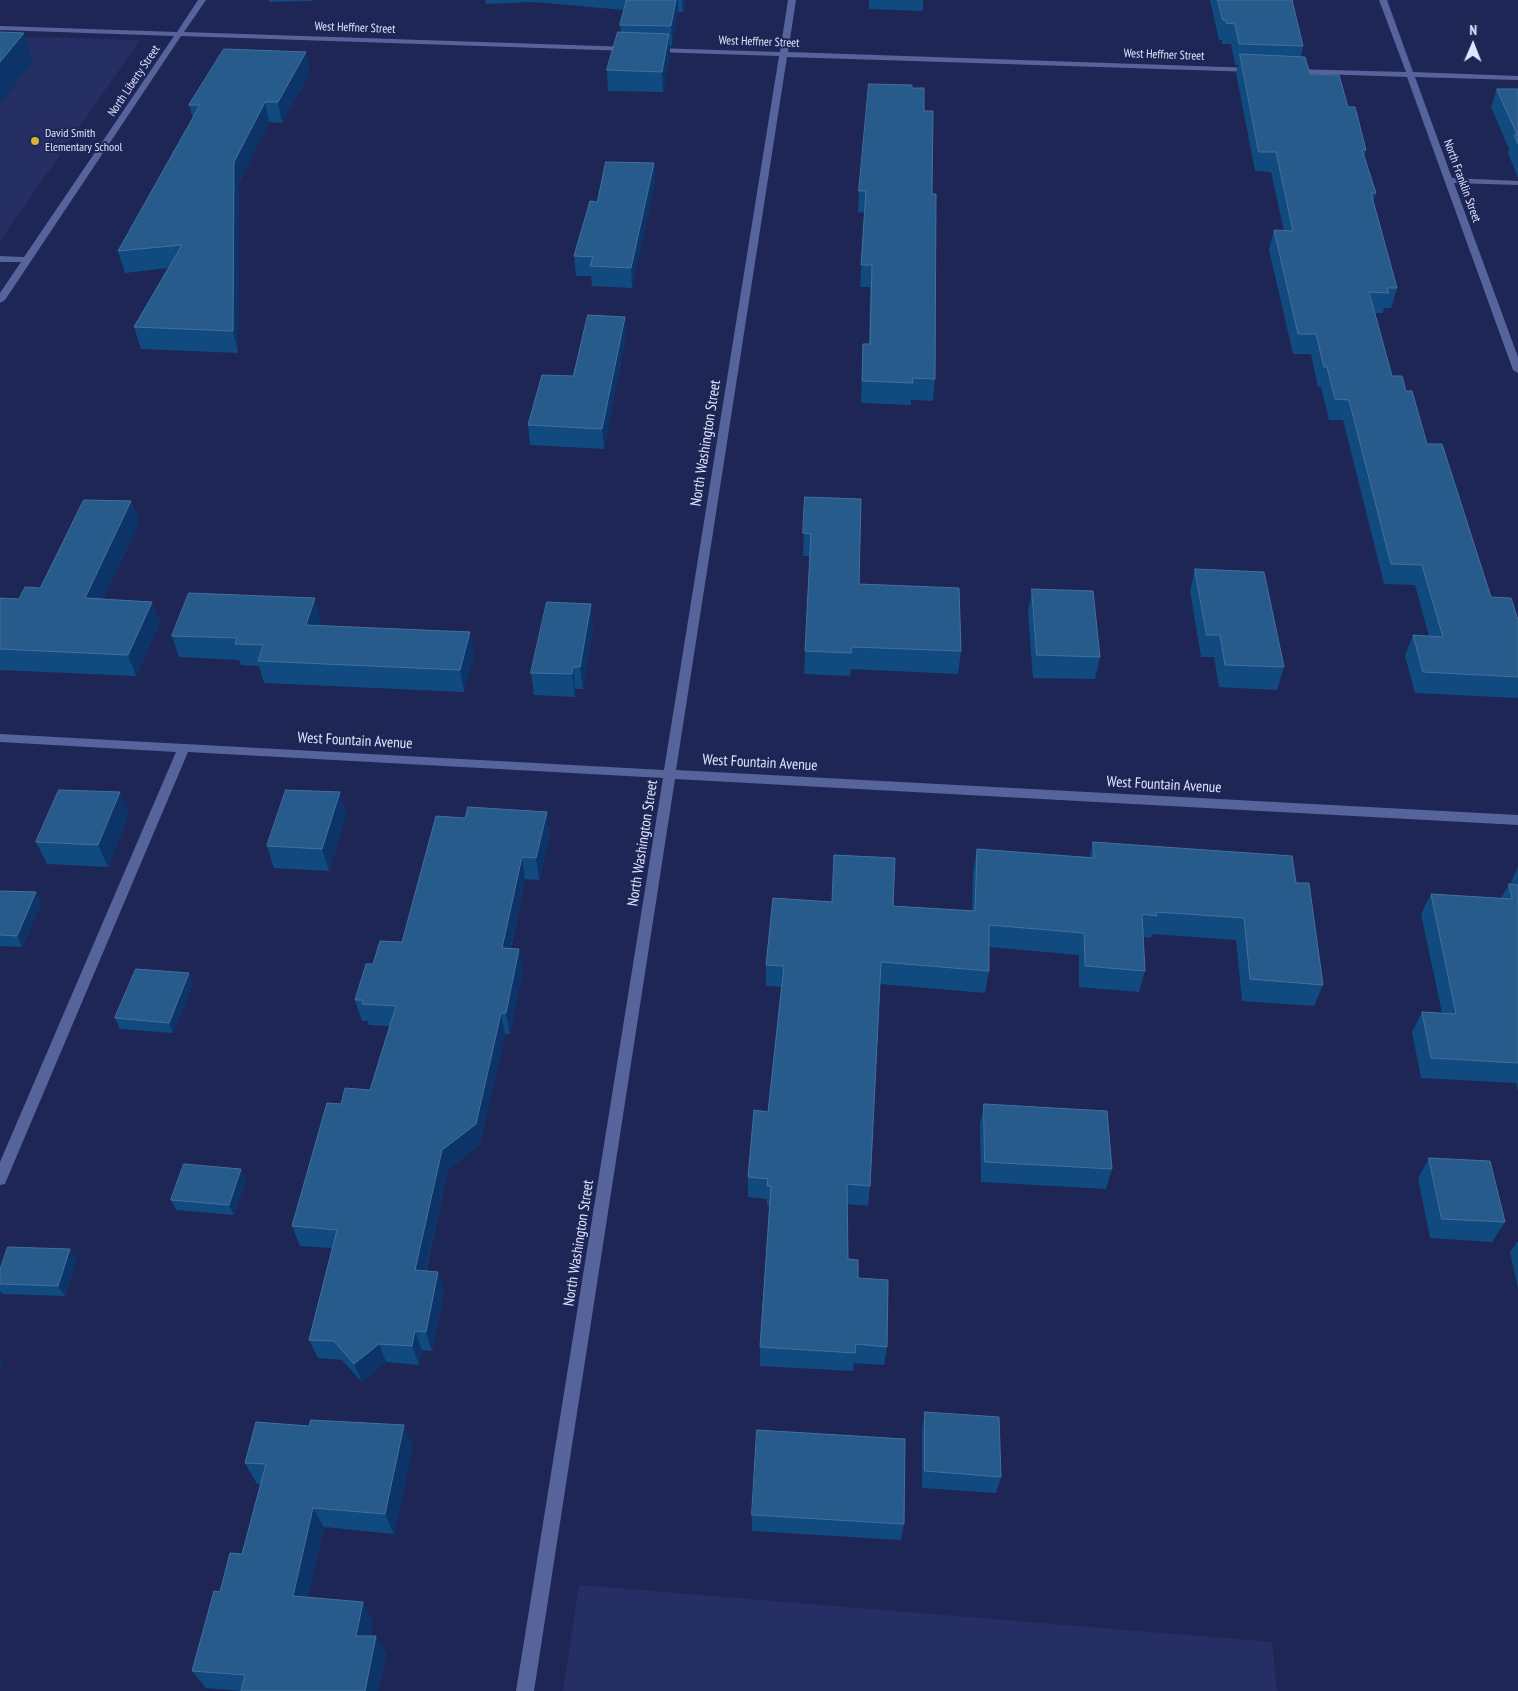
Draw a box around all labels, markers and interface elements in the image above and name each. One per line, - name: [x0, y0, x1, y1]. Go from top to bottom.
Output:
- street label: West Heffner Street: [314, 19, 396, 37]
- north arrow: [1448, 20, 1498, 70]
- text: N: [1469, 21, 1477, 39]
- street label: West Heffner Street: [718, 33, 800, 51]
- street label: North Liberty Street: [105, 43, 163, 119]
- street label: West Heffner Street: [1123, 46, 1205, 64]
- place label: David Smith Elementary School: [45, 127, 122, 155]
- marker: David Smith Elementary School: [29, 135, 41, 147]
- street label: North Franklin Street: [1440, 137, 1484, 225]
- street label: North Washington Street: [687, 378, 725, 508]
- street label: West Fountain Avenue: [297, 729, 413, 753]
- street label: West Fountain Avenue: [702, 751, 818, 775]
- street label: West Fountain Avenue: [1106, 773, 1222, 797]
- street label: North Washington Street: [624, 778, 662, 908]
- street label: North Washington Street: [560, 1178, 598, 1308]

